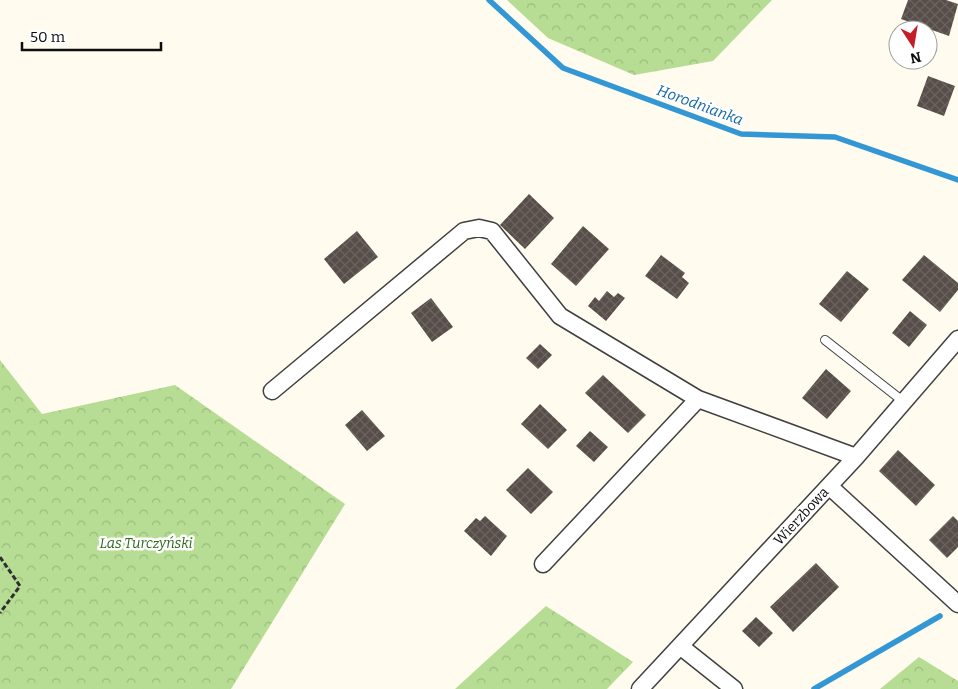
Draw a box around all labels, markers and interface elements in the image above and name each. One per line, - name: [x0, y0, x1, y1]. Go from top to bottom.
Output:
- scale bar: [22, 20, 161, 52]
- north arrow: [888, 20, 938, 70]
- text: 50 m: [30, 28, 66, 46]
- text: N: [908, 48, 923, 67]
- water label: Horodnianka: [654, 81, 746, 129]
- street label: Wierzbowa: [770, 484, 833, 549]
- park label: Las Turczyński: [100, 535, 192, 552]

